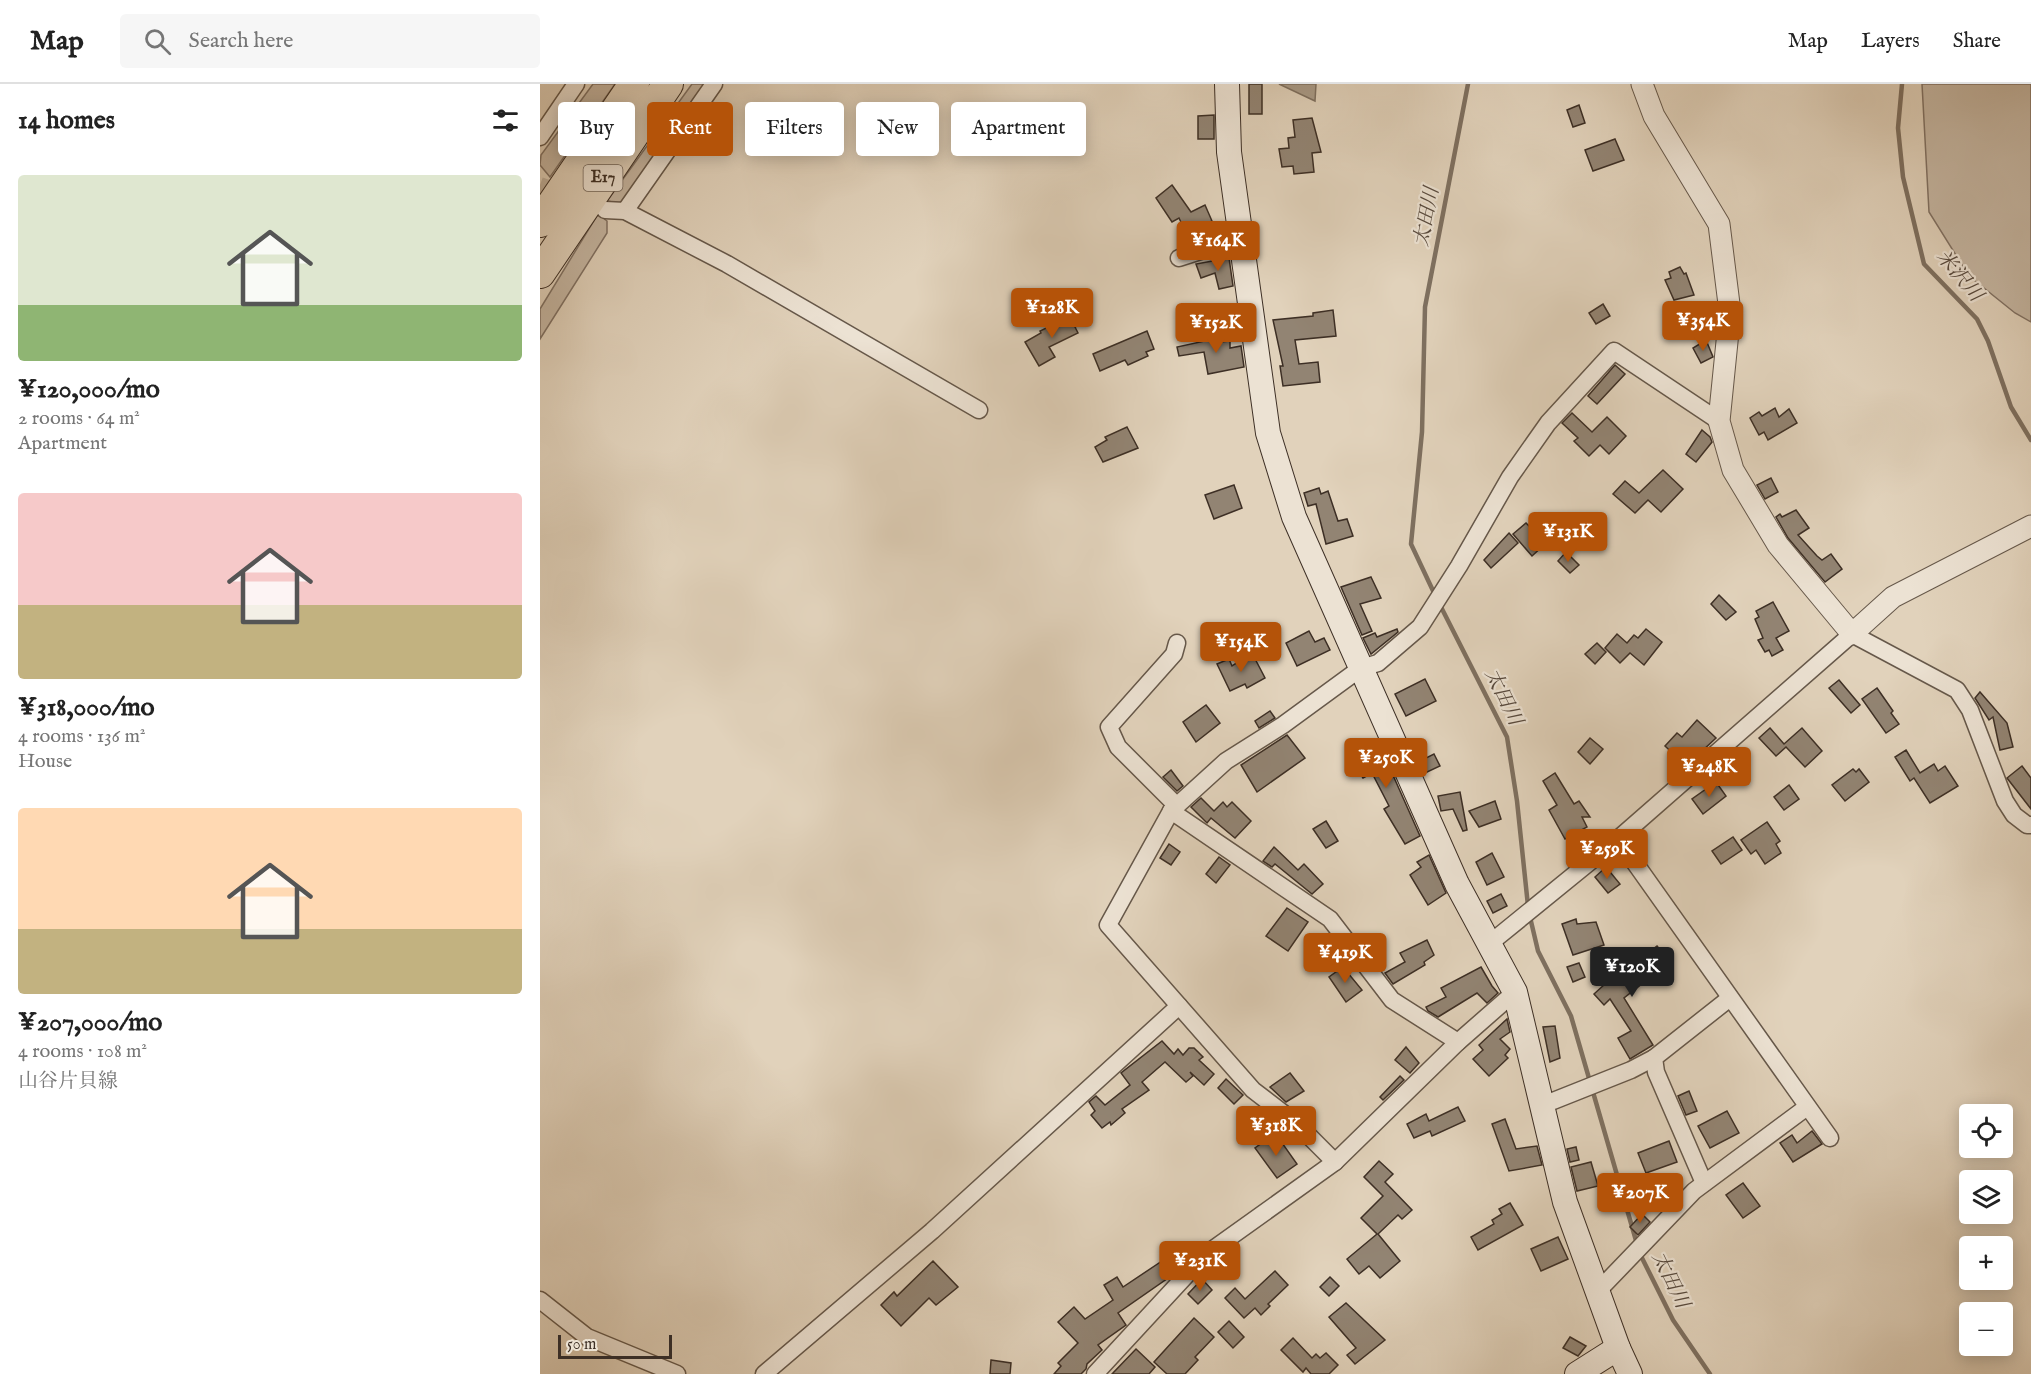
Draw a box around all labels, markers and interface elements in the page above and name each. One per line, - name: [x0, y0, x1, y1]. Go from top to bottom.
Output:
- search box: [120, 14, 540, 68]
- text: Map: [30, 24, 84, 59]
- icon: search: [141, 25, 174, 58]
- text: Search here: [189, 27, 293, 55]
- text: Map: [1788, 28, 1828, 55]
- text: Layers: [1861, 28, 1920, 55]
- text: Share: [1953, 28, 2001, 55]
- chip: Buy: [558, 102, 635, 156]
- chip: Rent: [647, 102, 733, 156]
- chip: Filters: [745, 102, 844, 156]
- chip: New: [856, 102, 939, 156]
- chip: Apartment: [951, 102, 1086, 156]
- text: 14 homes: [18, 104, 115, 137]
- icon: filters: [489, 104, 522, 137]
- road number: E17: [584, 165, 622, 191]
- water label: 太田川: [1409, 183, 1445, 249]
- icon: home: [216, 214, 324, 322]
- pin: ¥164K: [1176, 221, 1260, 272]
- text: ¥164K: [1191, 228, 1245, 253]
- water label: 米沢川: [1930, 245, 1989, 309]
- pin: ¥128K: [1010, 288, 1094, 339]
- text: ¥128K: [1025, 295, 1079, 320]
- pin: ¥354K: [1661, 301, 1745, 352]
- pin: ¥152K: [1174, 303, 1258, 354]
- text: ¥354K: [1676, 308, 1730, 333]
- text: ¥152K: [1189, 310, 1243, 335]
- text: ¥120,000/mo: [18, 373, 160, 406]
- text: 2 rooms · 64 m²: [18, 406, 140, 431]
- text: Apartment: [18, 431, 107, 456]
- pin: ¥131K: [1526, 512, 1610, 563]
- text: ¥131K: [1542, 519, 1594, 544]
- icon: home: [216, 532, 324, 640]
- pin: ¥154K: [1199, 622, 1283, 673]
- text: ¥154K: [1214, 629, 1268, 654]
- water label: 太田川: [1479, 665, 1528, 731]
- text: ¥318,000/mo: [18, 691, 155, 724]
- text: 4 rooms · 136 m²: [18, 724, 145, 749]
- pin: ¥250K: [1344, 738, 1428, 789]
- text: ¥250K: [1358, 745, 1414, 770]
- pin: ¥248K: [1667, 747, 1751, 798]
- text: House: [18, 749, 72, 774]
- text: ¥248K: [1681, 754, 1737, 779]
- pin: ¥259K: [1565, 829, 1649, 880]
- text: ¥259K: [1580, 836, 1634, 861]
- icon: home: [216, 847, 324, 955]
- pin: ¥419K: [1303, 933, 1387, 984]
- text: ¥419K: [1317, 940, 1373, 965]
- pin: ¥120K: [1590, 947, 1674, 998]
- text: ¥120K: [1604, 954, 1660, 979]
- text: ¥207,000/mo: [18, 1006, 162, 1039]
- text: 4 rooms · 108 m²: [18, 1039, 147, 1064]
- text: 山谷片貝線: [18, 1069, 118, 1094]
- map controls: [1959, 1104, 2013, 1356]
- button: locate: [1959, 1104, 2013, 1158]
- pin: ¥318K: [1234, 1106, 1318, 1157]
- text: ¥318K: [1250, 1113, 1302, 1138]
- button: layers: [1959, 1170, 2013, 1224]
- pin: ¥207K: [1598, 1173, 1682, 1224]
- text: ¥207K: [1611, 1180, 1669, 1205]
- button: +: [1959, 1236, 2013, 1290]
- pin: ¥231K: [1158, 1241, 1242, 1292]
- text: ¥231K: [1173, 1248, 1227, 1273]
- water label: 太田川: [1646, 1248, 1695, 1314]
- button: −: [1959, 1302, 2013, 1356]
- scale bar: [558, 1332, 672, 1360]
- text: 50 m: [567, 1335, 596, 1355]

